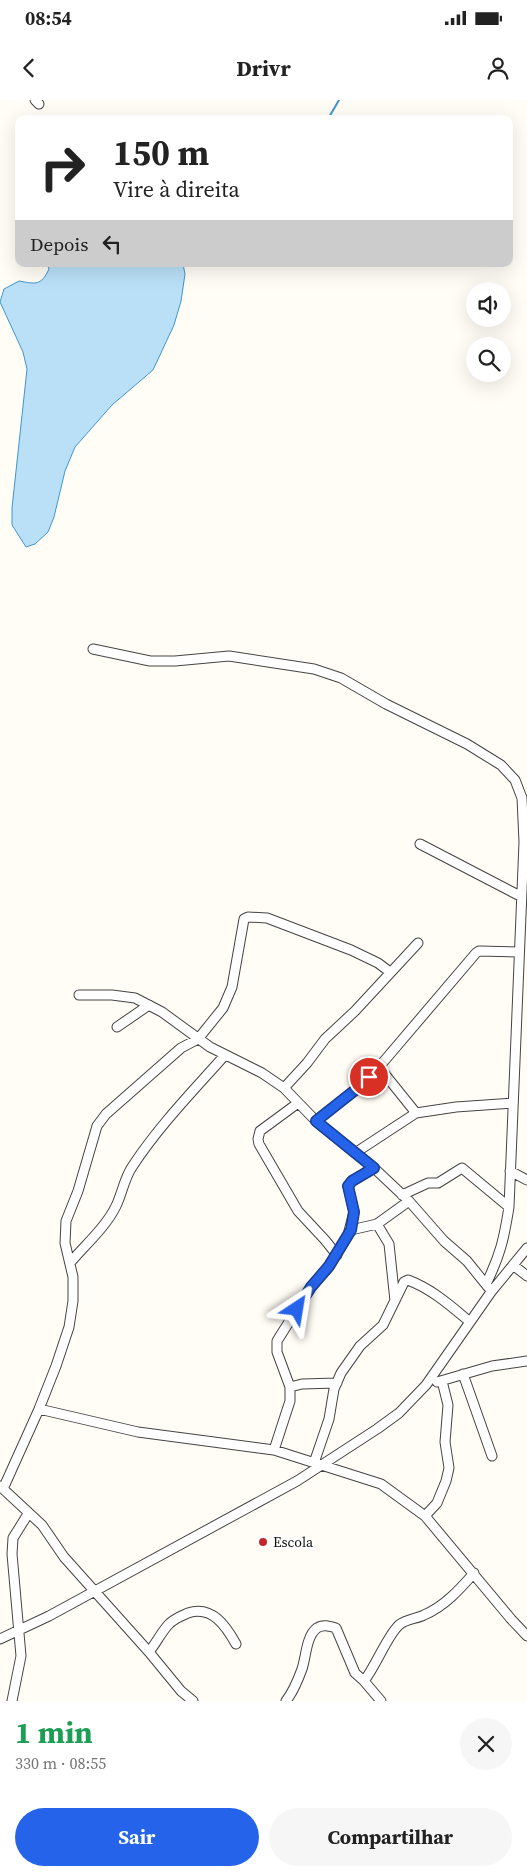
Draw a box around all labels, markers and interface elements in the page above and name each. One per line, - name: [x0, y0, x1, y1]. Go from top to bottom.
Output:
- text: 08:54: [25, 5, 72, 31]
- text: Drivr: [236, 53, 291, 83]
- icon: back: [15, 54, 43, 82]
- icon: person: [484, 54, 512, 82]
- text: 150 m: [113, 129, 209, 177]
- icon: right: [30, 135, 95, 200]
- text: Vire à direita: [113, 174, 240, 204]
- icon: left: [98, 230, 126, 258]
- text: Depois: [30, 231, 88, 257]
- map controls: [466, 282, 511, 382]
- button: sound: [466, 282, 511, 327]
- button: search: [466, 337, 511, 382]
- pin: [348, 1056, 390, 1098]
- icon: arrive: [355, 1063, 383, 1091]
- position arrow: [270, 1282, 322, 1334]
- place label: Escola: [273, 1532, 314, 1552]
- marker: Escola: [257, 1536, 269, 1548]
- text: 1 min: [15, 1712, 93, 1753]
- button: close: [460, 1718, 512, 1770]
- text: 330 m · 08:55: [15, 1752, 106, 1774]
- button: Sair: [15, 1808, 259, 1866]
- button: Compartilhar: [269, 1808, 512, 1866]

